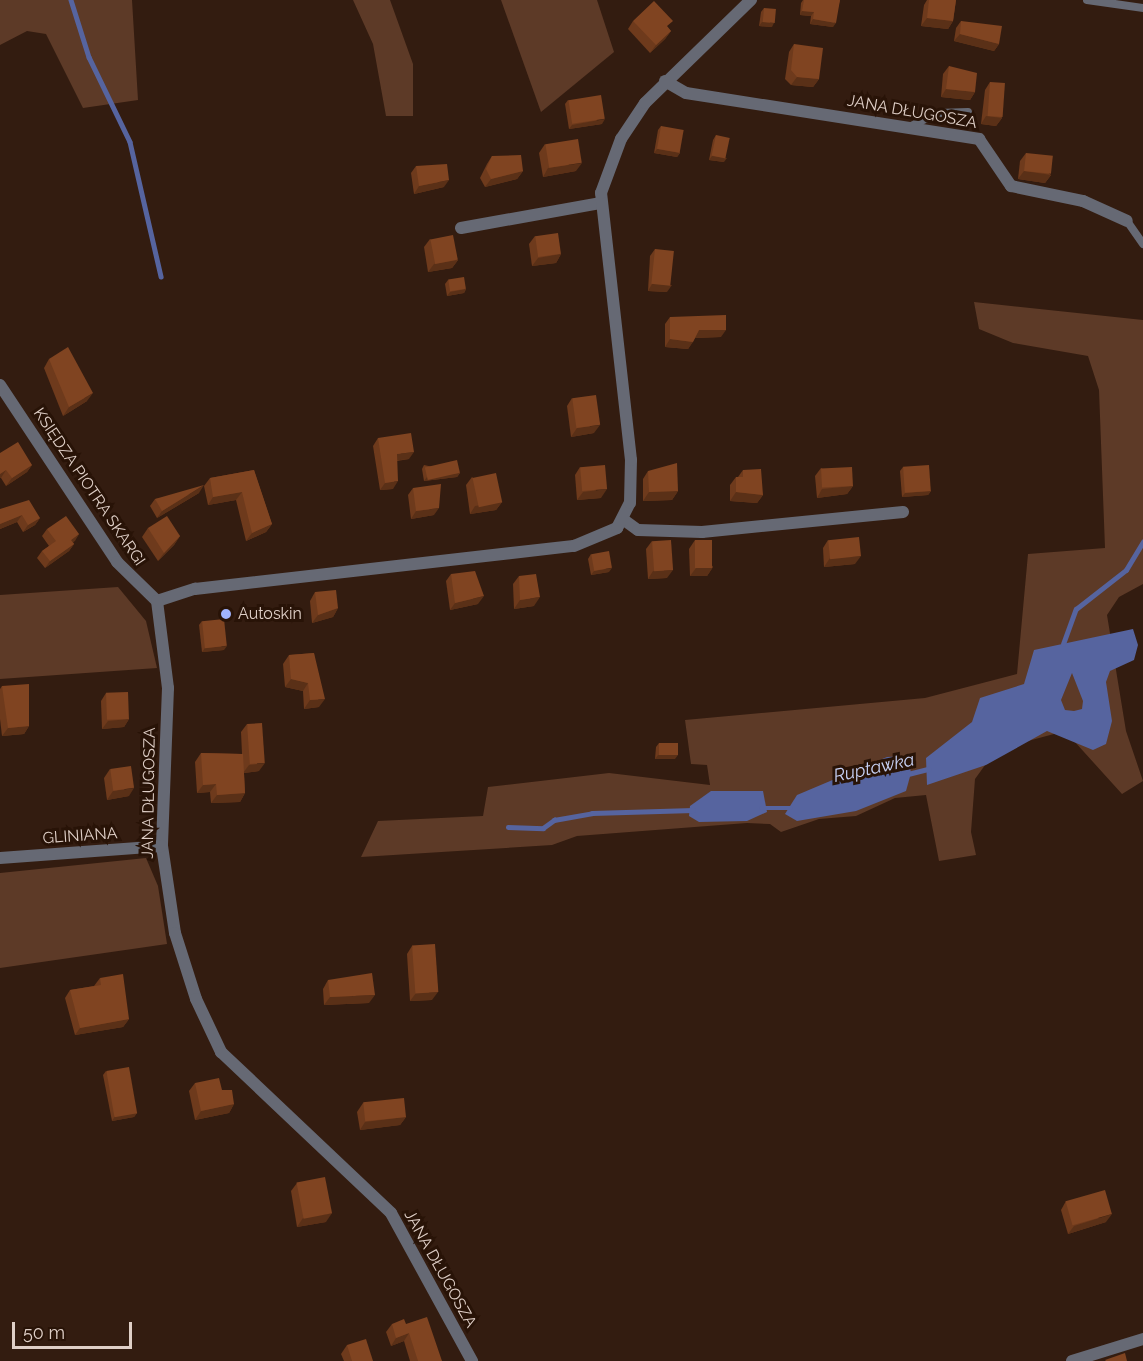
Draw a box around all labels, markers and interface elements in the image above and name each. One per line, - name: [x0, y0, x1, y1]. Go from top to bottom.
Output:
- street label: JANA DŁUGOSZA: [845, 91, 979, 133]
- street label: KSIĘDZA PIOTRA SKARGI: [29, 404, 149, 570]
- place label: Autoskin: [238, 604, 302, 624]
- marker: Autoskin: [219, 607, 233, 621]
- street label: JANA DŁUGOSZA: [138, 727, 160, 859]
- water label: Ruptawka: [832, 749, 916, 787]
- street label: GLINIANA: [42, 824, 118, 848]
- street label: JANA DŁUGOSZA: [400, 1207, 480, 1331]
- scale bar: [15, 1310, 135, 1348]
- text: 50 m: [23, 1322, 65, 1343]

